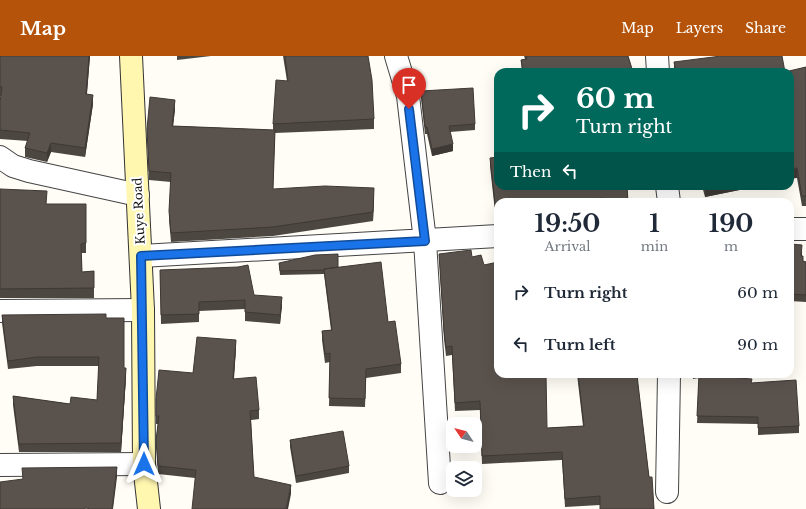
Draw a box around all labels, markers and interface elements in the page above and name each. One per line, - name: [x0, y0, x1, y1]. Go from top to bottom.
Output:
- text: Map: [20, 17, 66, 40]
- text: Map: [621, 19, 654, 37]
- text: Layers: [676, 19, 723, 37]
- text: Share: [745, 19, 786, 37]
- pin: [392, 68, 426, 109]
- icon: arrive: [398, 74, 420, 96]
- text: 60 m: [576, 81, 654, 116]
- icon: right: [510, 84, 562, 136]
- text: Turn right: [576, 116, 672, 138]
- icon: left: [559, 160, 581, 182]
- text: Then: [510, 162, 551, 181]
- street label: Kuye Road: [129, 177, 148, 245]
- text: 19:50: [535, 209, 600, 238]
- text: 1: [649, 209, 660, 238]
- text: 190: [709, 209, 753, 238]
- text: Arrival: [544, 238, 590, 255]
- text: min: [641, 238, 668, 255]
- text: m: [724, 238, 738, 255]
- icon: right: [510, 281, 532, 303]
- text: Turn right: [544, 283, 627, 302]
- text: 60 m: [737, 283, 778, 302]
- icon: left: [510, 333, 532, 355]
- text: Turn left: [544, 335, 615, 354]
- text: 90 m: [737, 335, 778, 354]
- north arrow: [446, 417, 482, 453]
- map controls: [446, 417, 482, 497]
- position arrow: [123, 443, 165, 485]
- button: layers: [446, 461, 482, 497]

